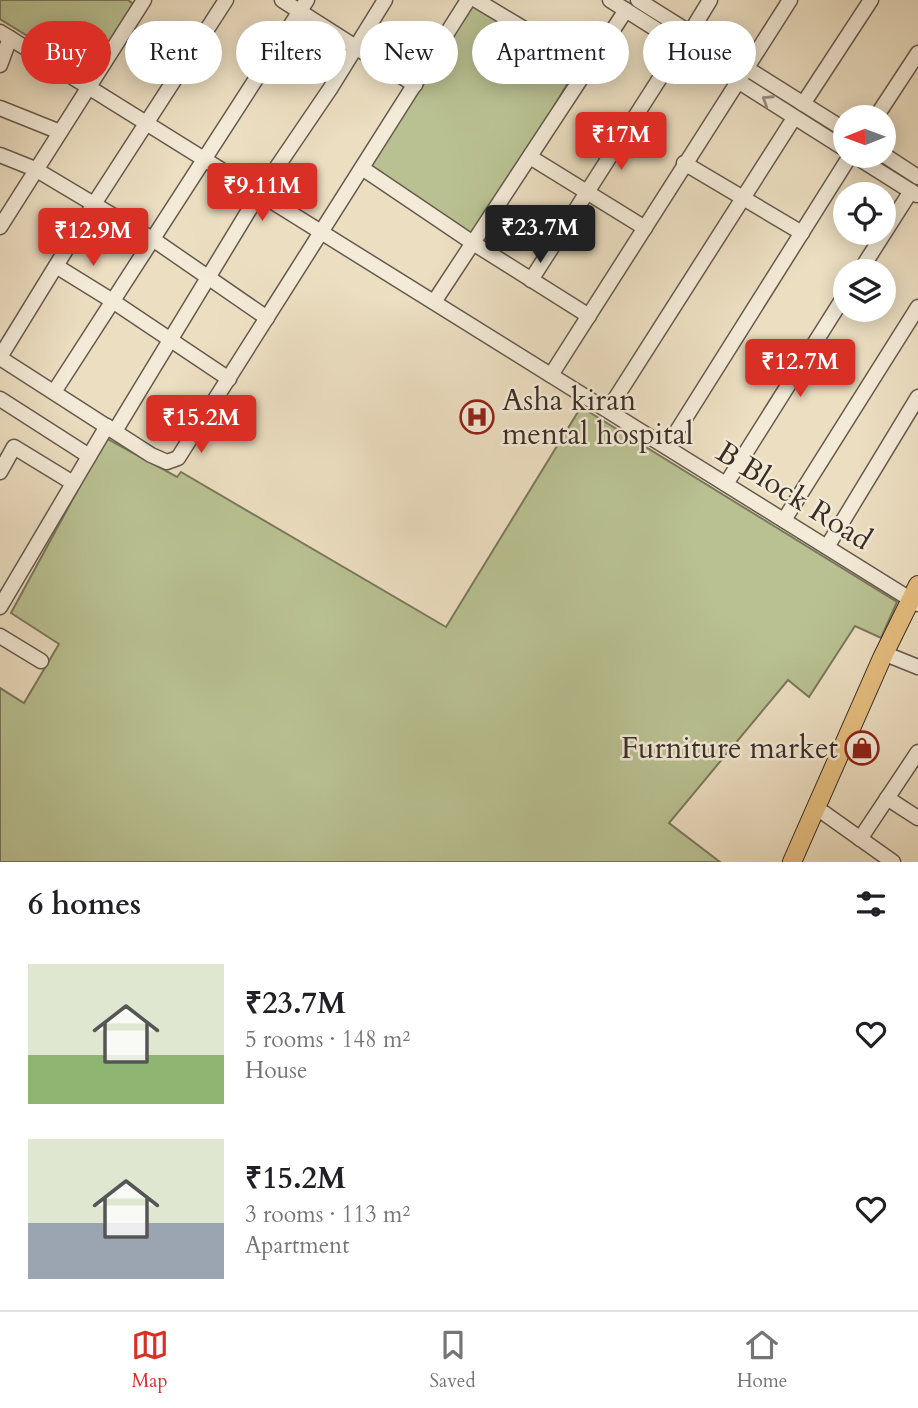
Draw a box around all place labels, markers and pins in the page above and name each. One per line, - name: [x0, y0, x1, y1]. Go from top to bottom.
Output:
- pin: ₹17M: [580, 113, 662, 172]
- pin: ₹9.11M: [205, 164, 319, 223]
- pin: ₹23.7M: [483, 205, 597, 265]
- pin: ₹12.9M: [36, 208, 150, 268]
- pin: ₹12.7M: [743, 340, 857, 399]
- place label: Asha kiran mental hospital: [502, 380, 694, 455]
- pin: ₹15.2M: [144, 396, 258, 455]
- hospital icon: Asha kiran mental hospital: [458, 398, 496, 436]
- place label: Furniture market: [621, 728, 839, 769]
- shop icon: Furniture market: [843, 729, 881, 767]

